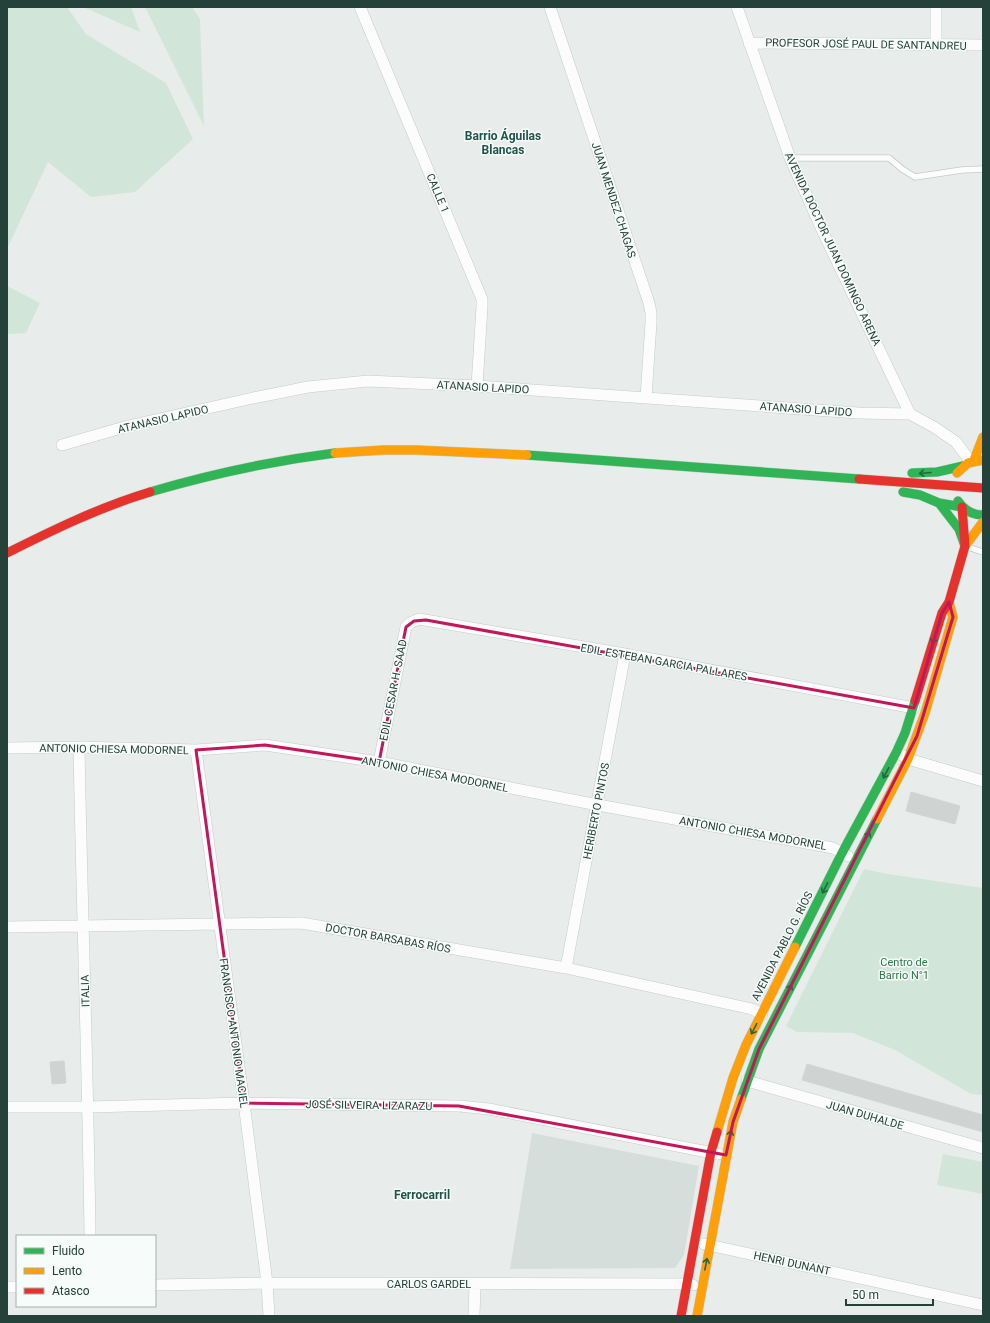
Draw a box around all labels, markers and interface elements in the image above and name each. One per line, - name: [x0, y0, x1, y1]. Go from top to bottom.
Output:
- street label: PROFESOR JOSÉ PAUL DE SANTANDREU: [765, 36, 967, 53]
- district label: Barrio Águilas Blancas: [465, 128, 541, 157]
- street label: JUAN MENDEZ CHAGAS: [589, 141, 639, 260]
- street label: AVENIDA DOCTOR JUAN DOMINGO ARENA: [782, 150, 884, 349]
- street label: CALLE 1: [423, 172, 452, 215]
- street label: ATANASIO LAPIDO: [436, 379, 530, 396]
- street label: ATANASIO LAPIDO: [759, 400, 853, 419]
- street label: ATANASIO LAPIDO: [117, 403, 210, 436]
- one-way arrow: [919, 469, 932, 476]
- one-way arrow: [930, 631, 937, 644]
- street label: EDIL CESAR H. SAAD: [377, 638, 410, 742]
- street label: EDIL ESTEBAN GARCIA PALLARES: [580, 641, 749, 684]
- street label: ANTONIO CHIESA MODORNEL: [39, 742, 189, 757]
- street label: ANTONIO CHIESA MODORNEL: [360, 754, 510, 795]
- street label: HERIBERTO PINTOS: [581, 761, 612, 861]
- one-way arrow: [881, 766, 889, 778]
- street label: ANTONIO CHIESA MODORNEL: [678, 814, 828, 853]
- one-way arrow: [864, 831, 872, 843]
- one-way arrow: [821, 881, 828, 893]
- street label: AVENIDA PABLO G. RÍOS: [749, 889, 816, 1003]
- street label: DOCTOR BARSABAS RÍOS: [324, 921, 452, 956]
- park label: Centro de Barrio N°1: [879, 956, 929, 982]
- street label: FRANCISCO ANTONIO MACIEL: [217, 957, 250, 1109]
- street label: ITALIA: [78, 974, 93, 1007]
- one-way arrow: [786, 984, 793, 996]
- one-way arrow: [750, 1023, 757, 1035]
- street label: JOSÉ SILVEIRA LIZARAZU: [305, 1098, 433, 1113]
- street label: JUAN DUHALDE: [825, 1098, 905, 1133]
- one-way arrow: [727, 1130, 735, 1143]
- district label: Ferrocarril: [394, 1188, 450, 1202]
- legend: [16, 1235, 156, 1307]
- text: Fluido: [52, 1244, 85, 1258]
- street label: HENRI DUNANT: [752, 1249, 832, 1278]
- one-way arrow: [703, 1258, 711, 1271]
- text: Lento: [52, 1264, 82, 1278]
- street label: CARLOS GARDEL: [387, 1278, 471, 1291]
- scale bar: [846, 1281, 933, 1307]
- text: Atasco: [52, 1284, 90, 1298]
- text: 50 m: [852, 1288, 879, 1302]

